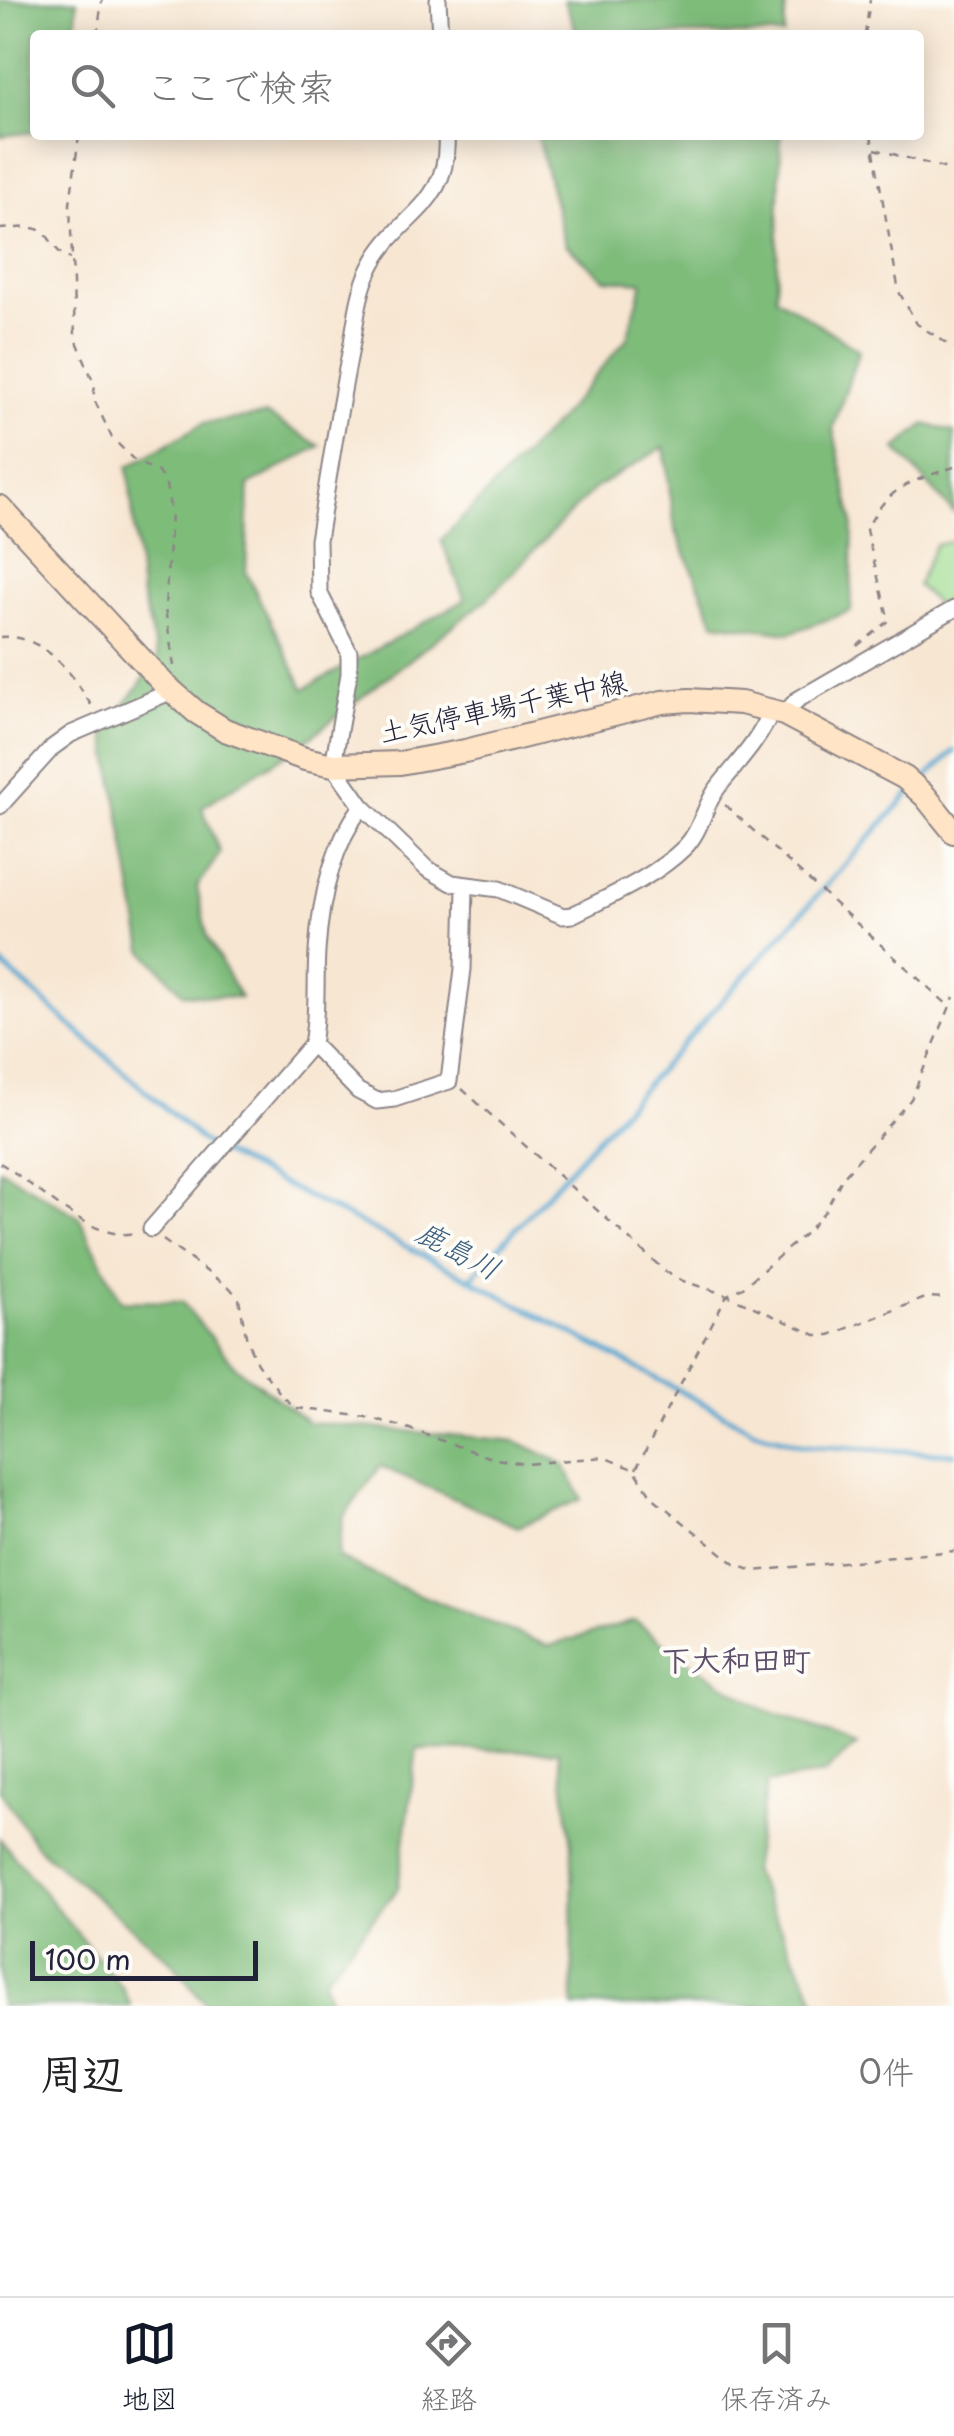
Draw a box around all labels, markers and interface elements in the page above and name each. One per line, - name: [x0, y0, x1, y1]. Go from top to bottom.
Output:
- search box: [30, 30, 924, 140]
- text: ここで検索: [145, 57, 335, 114]
- icon: search: [65, 58, 120, 113]
- street label: 土気停車場千葉中線: [375, 658, 630, 753]
- water label: 鹿島川: [409, 1208, 509, 1290]
- district label: 下大和田町: [661, 1636, 811, 1681]
- scale bar: [30, 1936, 258, 1980]
- text: 100 m: [45, 1937, 131, 1980]
- text: 周辺: [40, 2040, 124, 2103]
- text: 0件: [859, 2047, 914, 2095]
- tab: 地図: [122, 2316, 178, 2419]
- tab: 経路: [421, 2316, 477, 2419]
- tab: 保存済み: [720, 2316, 832, 2419]

